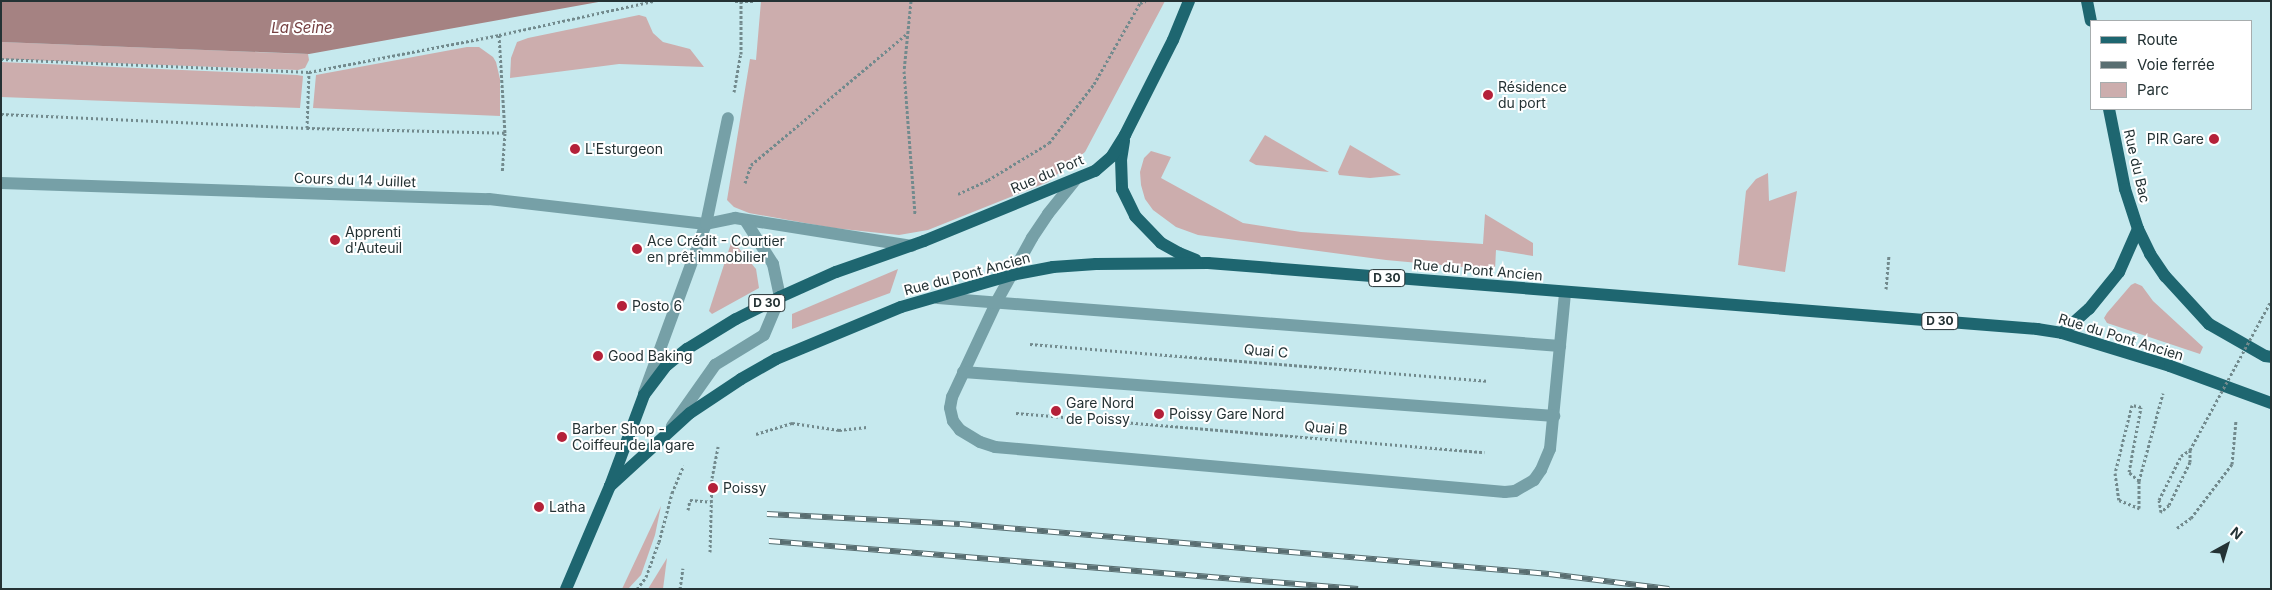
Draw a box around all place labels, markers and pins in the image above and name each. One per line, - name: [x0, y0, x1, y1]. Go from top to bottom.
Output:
- place label: Résidence du port: [1498, 79, 1567, 111]
- marker: Résidence du port: [1482, 89, 1494, 101]
- place label: PIR Gare: [2147, 131, 2204, 147]
- marker: PIR Gare: [2208, 133, 2220, 145]
- place label: L'Esturgeon: [585, 141, 663, 157]
- marker: L'Esturgeon: [569, 143, 581, 155]
- place label: Apprenti d'Auteuil: [345, 224, 402, 256]
- place label: Ace Crédit - Courtier en prêt immobilier: [647, 233, 785, 266]
- marker: Apprenti d'Auteuil: [329, 234, 341, 246]
- marker: Ace Crédit - Courtier en prêt immobilier: [631, 243, 643, 255]
- place label: Posto 6: [632, 298, 682, 314]
- marker: Posto 6: [616, 300, 628, 312]
- place label: Good Baking: [608, 348, 693, 364]
- marker: Good Baking: [592, 350, 604, 362]
- place label: Gare Nord de Poissy: [1066, 395, 1134, 428]
- marker: Gare Nord de Poissy: [1050, 405, 1062, 417]
- place label: Poissy Gare Nord: [1169, 406, 1284, 422]
- marker: Poissy Gare Nord: [1153, 408, 1165, 420]
- place label: Barber Shop - Coiffeur de la gare: [572, 421, 695, 454]
- marker: Barber Shop - Coiffeur de la gare: [556, 431, 568, 443]
- place label: Poissy: [723, 480, 766, 496]
- marker: Poissy: [707, 482, 719, 494]
- place label: Latha: [549, 499, 585, 515]
- marker: Latha: [533, 501, 545, 513]

